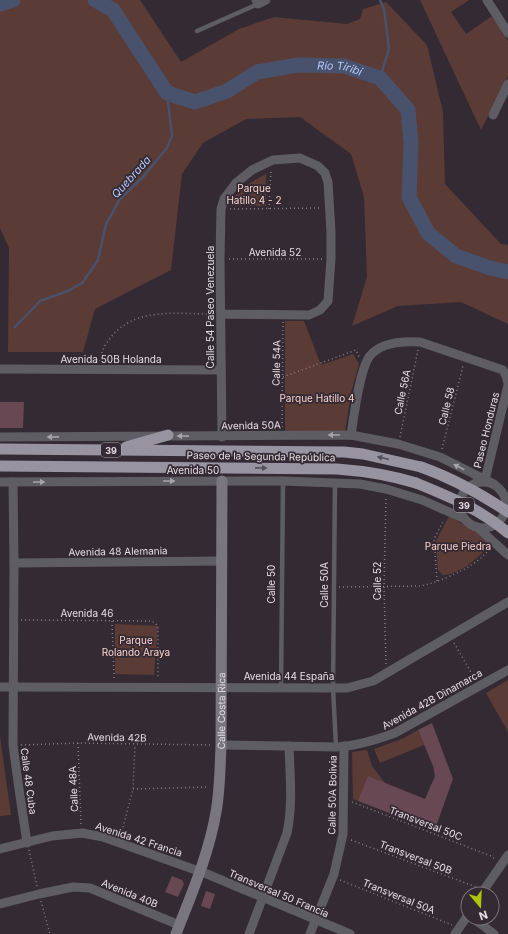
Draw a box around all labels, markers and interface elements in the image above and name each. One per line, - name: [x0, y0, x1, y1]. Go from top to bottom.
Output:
- water label: Río Tiribí: [317, 58, 365, 79]
- water label: Quebrada: [108, 153, 154, 201]
- park label: Parque Hatillo 4 - 2: [226, 182, 282, 206]
- street label: Calle 54 Paseo Venezuela: [204, 246, 216, 368]
- street label: Avenida 52: [249, 246, 301, 258]
- street label: Calle 54A: [270, 340, 282, 386]
- street label: Avenida 50B Holanda: [60, 353, 162, 365]
- street label: Calle 56A: [391, 368, 413, 416]
- street label: Calle 58: [436, 386, 456, 426]
- street label: Paseo Honduras: [471, 391, 501, 469]
- park label: Parque Hatillo 4: [279, 392, 355, 404]
- street label: Avenida 50A: [221, 418, 281, 432]
- one-way arrow: [327, 432, 340, 438]
- one-way arrow: [47, 433, 59, 440]
- one-way arrow: [176, 433, 189, 439]
- road number: 39: [101, 443, 121, 457]
- street label: Paseo de la Segunda República: [186, 449, 336, 463]
- one-way arrow: [377, 455, 390, 461]
- one-way arrow: [453, 463, 465, 470]
- street label: Avenida 50: [167, 464, 219, 476]
- one-way arrow: [255, 465, 268, 471]
- one-way arrow: [163, 478, 176, 484]
- one-way arrow: [33, 479, 46, 485]
- road number: 39: [454, 498, 474, 512]
- park label: Parque Piedra: [425, 540, 491, 552]
- street label: Avenida 48 Alemania: [68, 544, 168, 558]
- street label: Calle 50A: [318, 562, 330, 608]
- street label: Calle 52: [371, 562, 383, 600]
- street label: Calle 50: [265, 565, 277, 603]
- street label: Avenida 46: [60, 607, 114, 619]
- park label: Parque Rolando Araya: [102, 634, 170, 658]
- street label: Avenida 42B Dinamarca: [380, 666, 484, 732]
- street label: Avenida 44 España: [244, 670, 334, 682]
- street label: Calle Costa Rica: [215, 672, 227, 750]
- street label: Avenida 42B: [87, 730, 147, 744]
- street label: Calle 48 Cuba: [18, 747, 40, 815]
- street label: Calle 50A Bolivia: [325, 755, 339, 835]
- street label: Calle 48A: [66, 766, 80, 812]
- street label: Transversal 50C: [388, 804, 464, 842]
- street label: Avenida 42 Francia: [94, 819, 184, 859]
- street label: Transversal 50B: [378, 838, 454, 876]
- street label: Transversal 50 Francia: [227, 866, 331, 920]
- street label: Avenida 40B: [100, 876, 160, 910]
- street label: Transversal 50A: [361, 876, 437, 916]
- north arrow: [460, 886, 500, 926]
- text: N: [477, 907, 490, 923]

